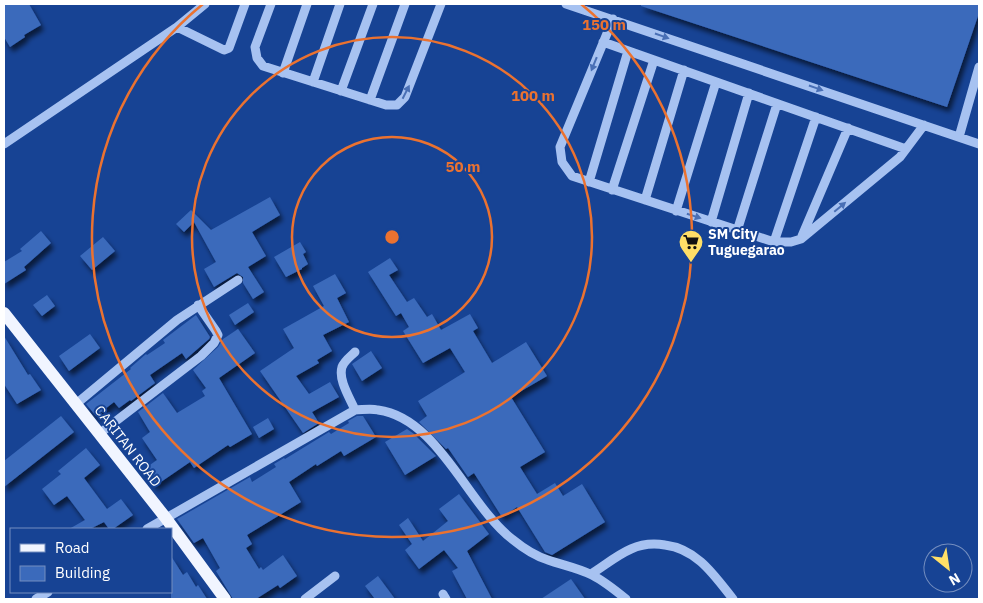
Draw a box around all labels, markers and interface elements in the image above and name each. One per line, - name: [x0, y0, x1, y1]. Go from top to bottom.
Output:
- text: 150 m: [582, 15, 626, 34]
- one-way arrow: [655, 32, 670, 40]
- one-way arrow: [590, 57, 597, 72]
- one-way arrow: [402, 85, 410, 100]
- one-way arrow: [809, 85, 824, 93]
- text: 100 m: [511, 86, 555, 105]
- text: 50 m: [446, 157, 480, 176]
- one-way arrow: [833, 201, 846, 212]
- one-way arrow: [687, 213, 702, 221]
- place label: SM City Tuguegarao: [708, 225, 785, 259]
- centre of rings: [383, 228, 401, 246]
- supermarket icon: SM City Tuguegarao: [678, 229, 704, 263]
- street label: CARITAN ROAD: [91, 402, 165, 490]
- legend: [10, 528, 172, 593]
- text: Road: [55, 538, 90, 557]
- north arrow: [923, 543, 973, 593]
- text: Building: [55, 563, 110, 582]
- text: N: [946, 569, 963, 590]

